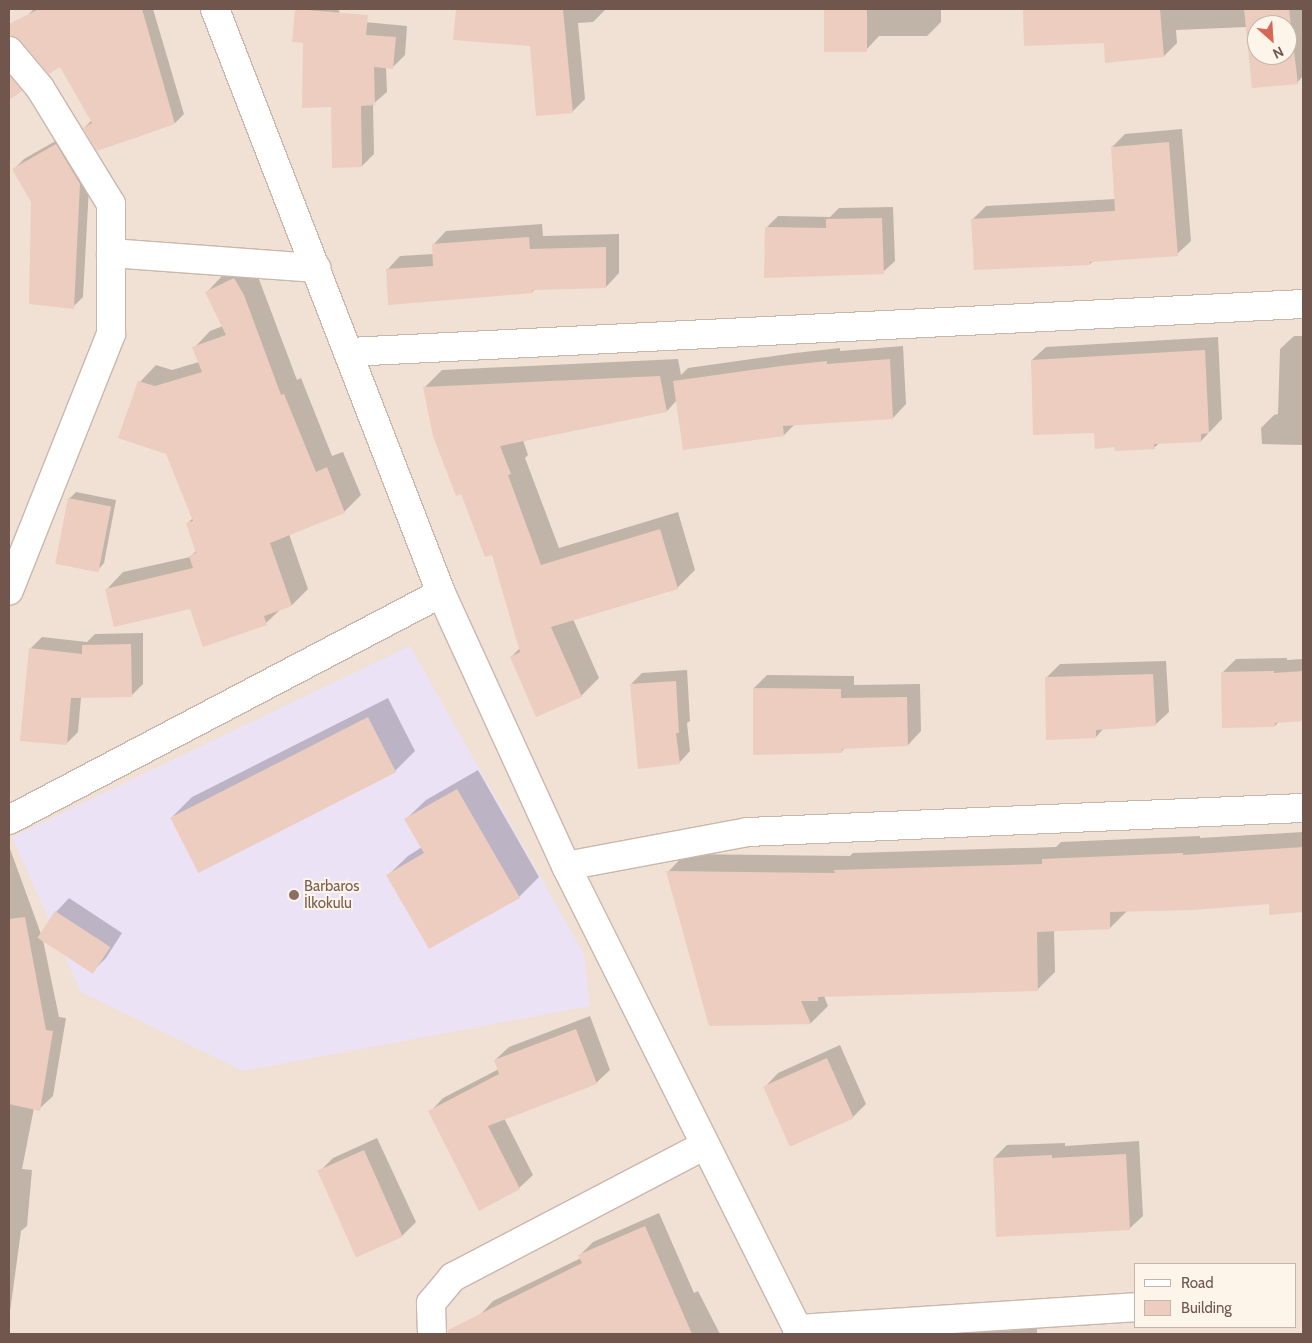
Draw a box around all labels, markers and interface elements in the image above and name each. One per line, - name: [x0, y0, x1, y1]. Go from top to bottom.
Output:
- north arrow: [1247, 15, 1297, 65]
- text: N: [1270, 42, 1287, 63]
- place label: Barbaros İlkokulu: [304, 877, 359, 912]
- marker: Barbaros İlkokulu: [288, 889, 300, 901]
- legend: [1134, 1263, 1297, 1328]
- text: Road: [1181, 1274, 1214, 1292]
- text: Building: [1181, 1299, 1232, 1317]

